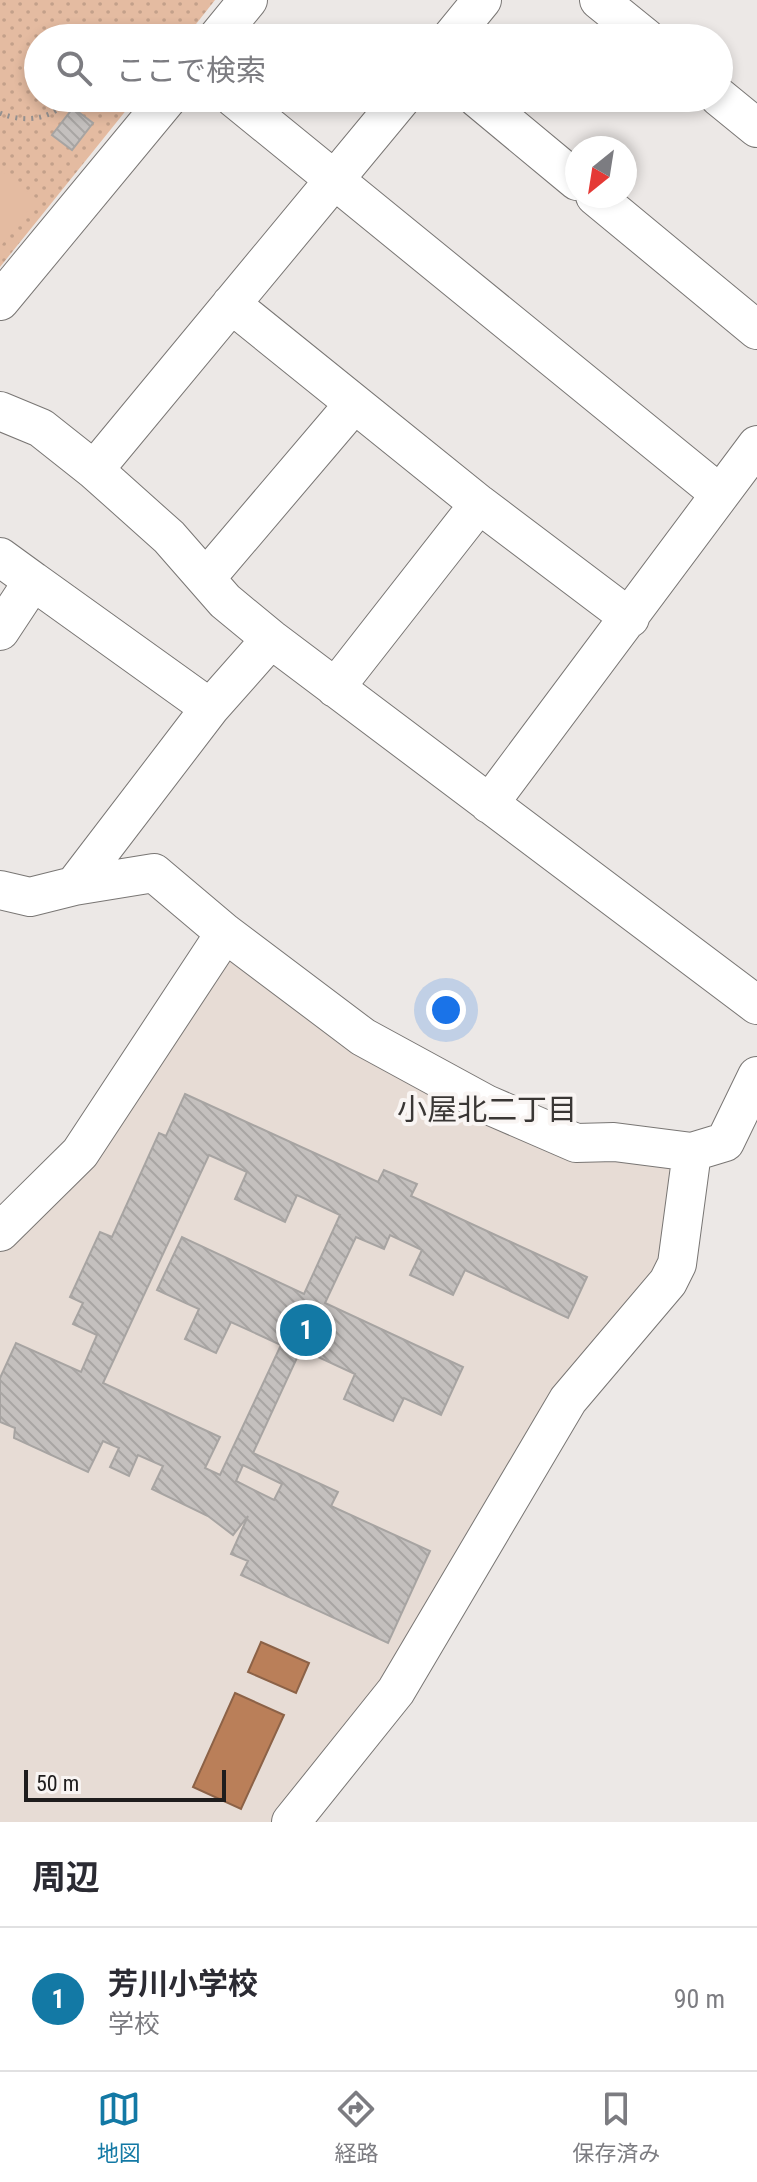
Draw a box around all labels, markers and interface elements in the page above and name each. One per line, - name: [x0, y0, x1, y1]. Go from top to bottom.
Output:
- search box: [24, 24, 733, 112]
- icon: search: [52, 46, 96, 90]
- text: ここで検索: [116, 53, 266, 88]
- north arrow: [565, 136, 637, 208]
- your location: [426, 990, 466, 1030]
- district label: 小屋北二丁目: [397, 1092, 577, 1127]
- pin: 1: [280, 1300, 332, 1360]
- scale bar: [24, 1766, 226, 1802]
- text: 50 m: [36, 1771, 79, 1796]
- text: 周辺: [32, 1857, 100, 1897]
- text: 芳川小学校: [108, 1966, 258, 2001]
- text: 1: [51, 1984, 65, 2014]
- text: 90 m: [674, 1984, 725, 2014]
- text: 学校: [108, 2009, 160, 2039]
- tab: 地図: [97, 2087, 141, 2167]
- tab: 経路: [334, 2087, 378, 2167]
- tab: 保存済み: [572, 2087, 660, 2167]

